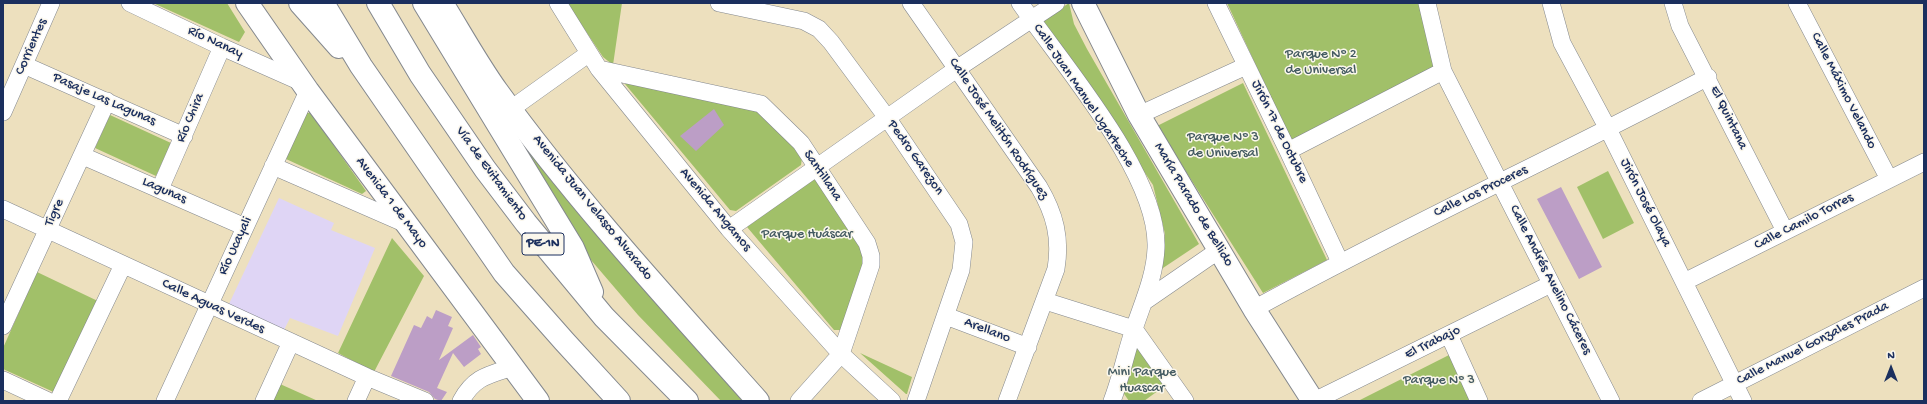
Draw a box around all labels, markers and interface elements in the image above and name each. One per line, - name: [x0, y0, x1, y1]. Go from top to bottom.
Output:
- street label: Corrientes: [12, 16, 52, 78]
- street label: Calle Juan Manuel Ugarteche: [1029, 21, 1137, 171]
- street label: Río Nanay: [185, 23, 245, 63]
- street label: Calle Máximo Velando: [1806, 30, 1880, 152]
- park label: Parque Nº 2 de Universal: [1285, 47, 1357, 80]
- street label: Calle José Melitón Rodríguez: [944, 55, 1052, 203]
- street label: Pasaje Las Lagunas: [50, 70, 158, 130]
- street label: Jirón 17 de Octubre: [1247, 78, 1311, 186]
- street label: El Quintana: [1705, 83, 1751, 153]
- street label: Río Chira: [173, 91, 209, 145]
- street label: Pedro Garezon: [883, 117, 947, 199]
- street label: Vía de Evitamiento: [451, 124, 531, 224]
- park label: Parque Nº 3 de Universal: [1187, 130, 1259, 162]
- street label: Avenida Juan Velasco Alvarado: [528, 132, 656, 284]
- street label: María Parado de Bellido: [1149, 140, 1237, 270]
- street label: Santillana: [799, 147, 845, 205]
- street label: Avenida 1 de Mayo: [351, 154, 431, 252]
- street label: Jirón José Olaya: [1616, 156, 1674, 250]
- street label: Calle Los Proceres: [1431, 162, 1531, 222]
- street label: Avenida Angamos: [675, 165, 755, 255]
- street label: Lagunas: [139, 174, 189, 208]
- street label: Calle Camilo Torres: [1752, 190, 1856, 254]
- street label: Tigre: [41, 197, 69, 229]
- street label: Calle Andrés Avelino Cáceres: [1505, 202, 1595, 358]
- street label: Río Ucayali: [215, 214, 257, 278]
- park label: Parque Huáscar: [762, 227, 852, 243]
- road number: PE-1N: [522, 233, 564, 255]
- street label: Calle Aguas Verdes: [159, 276, 267, 338]
- street label: Calle Manuel Gonzales Prada: [1734, 298, 1892, 390]
- street label: Arellano: [961, 315, 1013, 347]
- street label: El Trabajo: [1402, 322, 1464, 364]
- north arrow: [1871, 348, 1911, 388]
- text: N: [1887, 350, 1895, 362]
- park label: Mini Parque Huascar: [1108, 365, 1176, 398]
- park label: Parque Nº 3: [1403, 373, 1475, 389]

